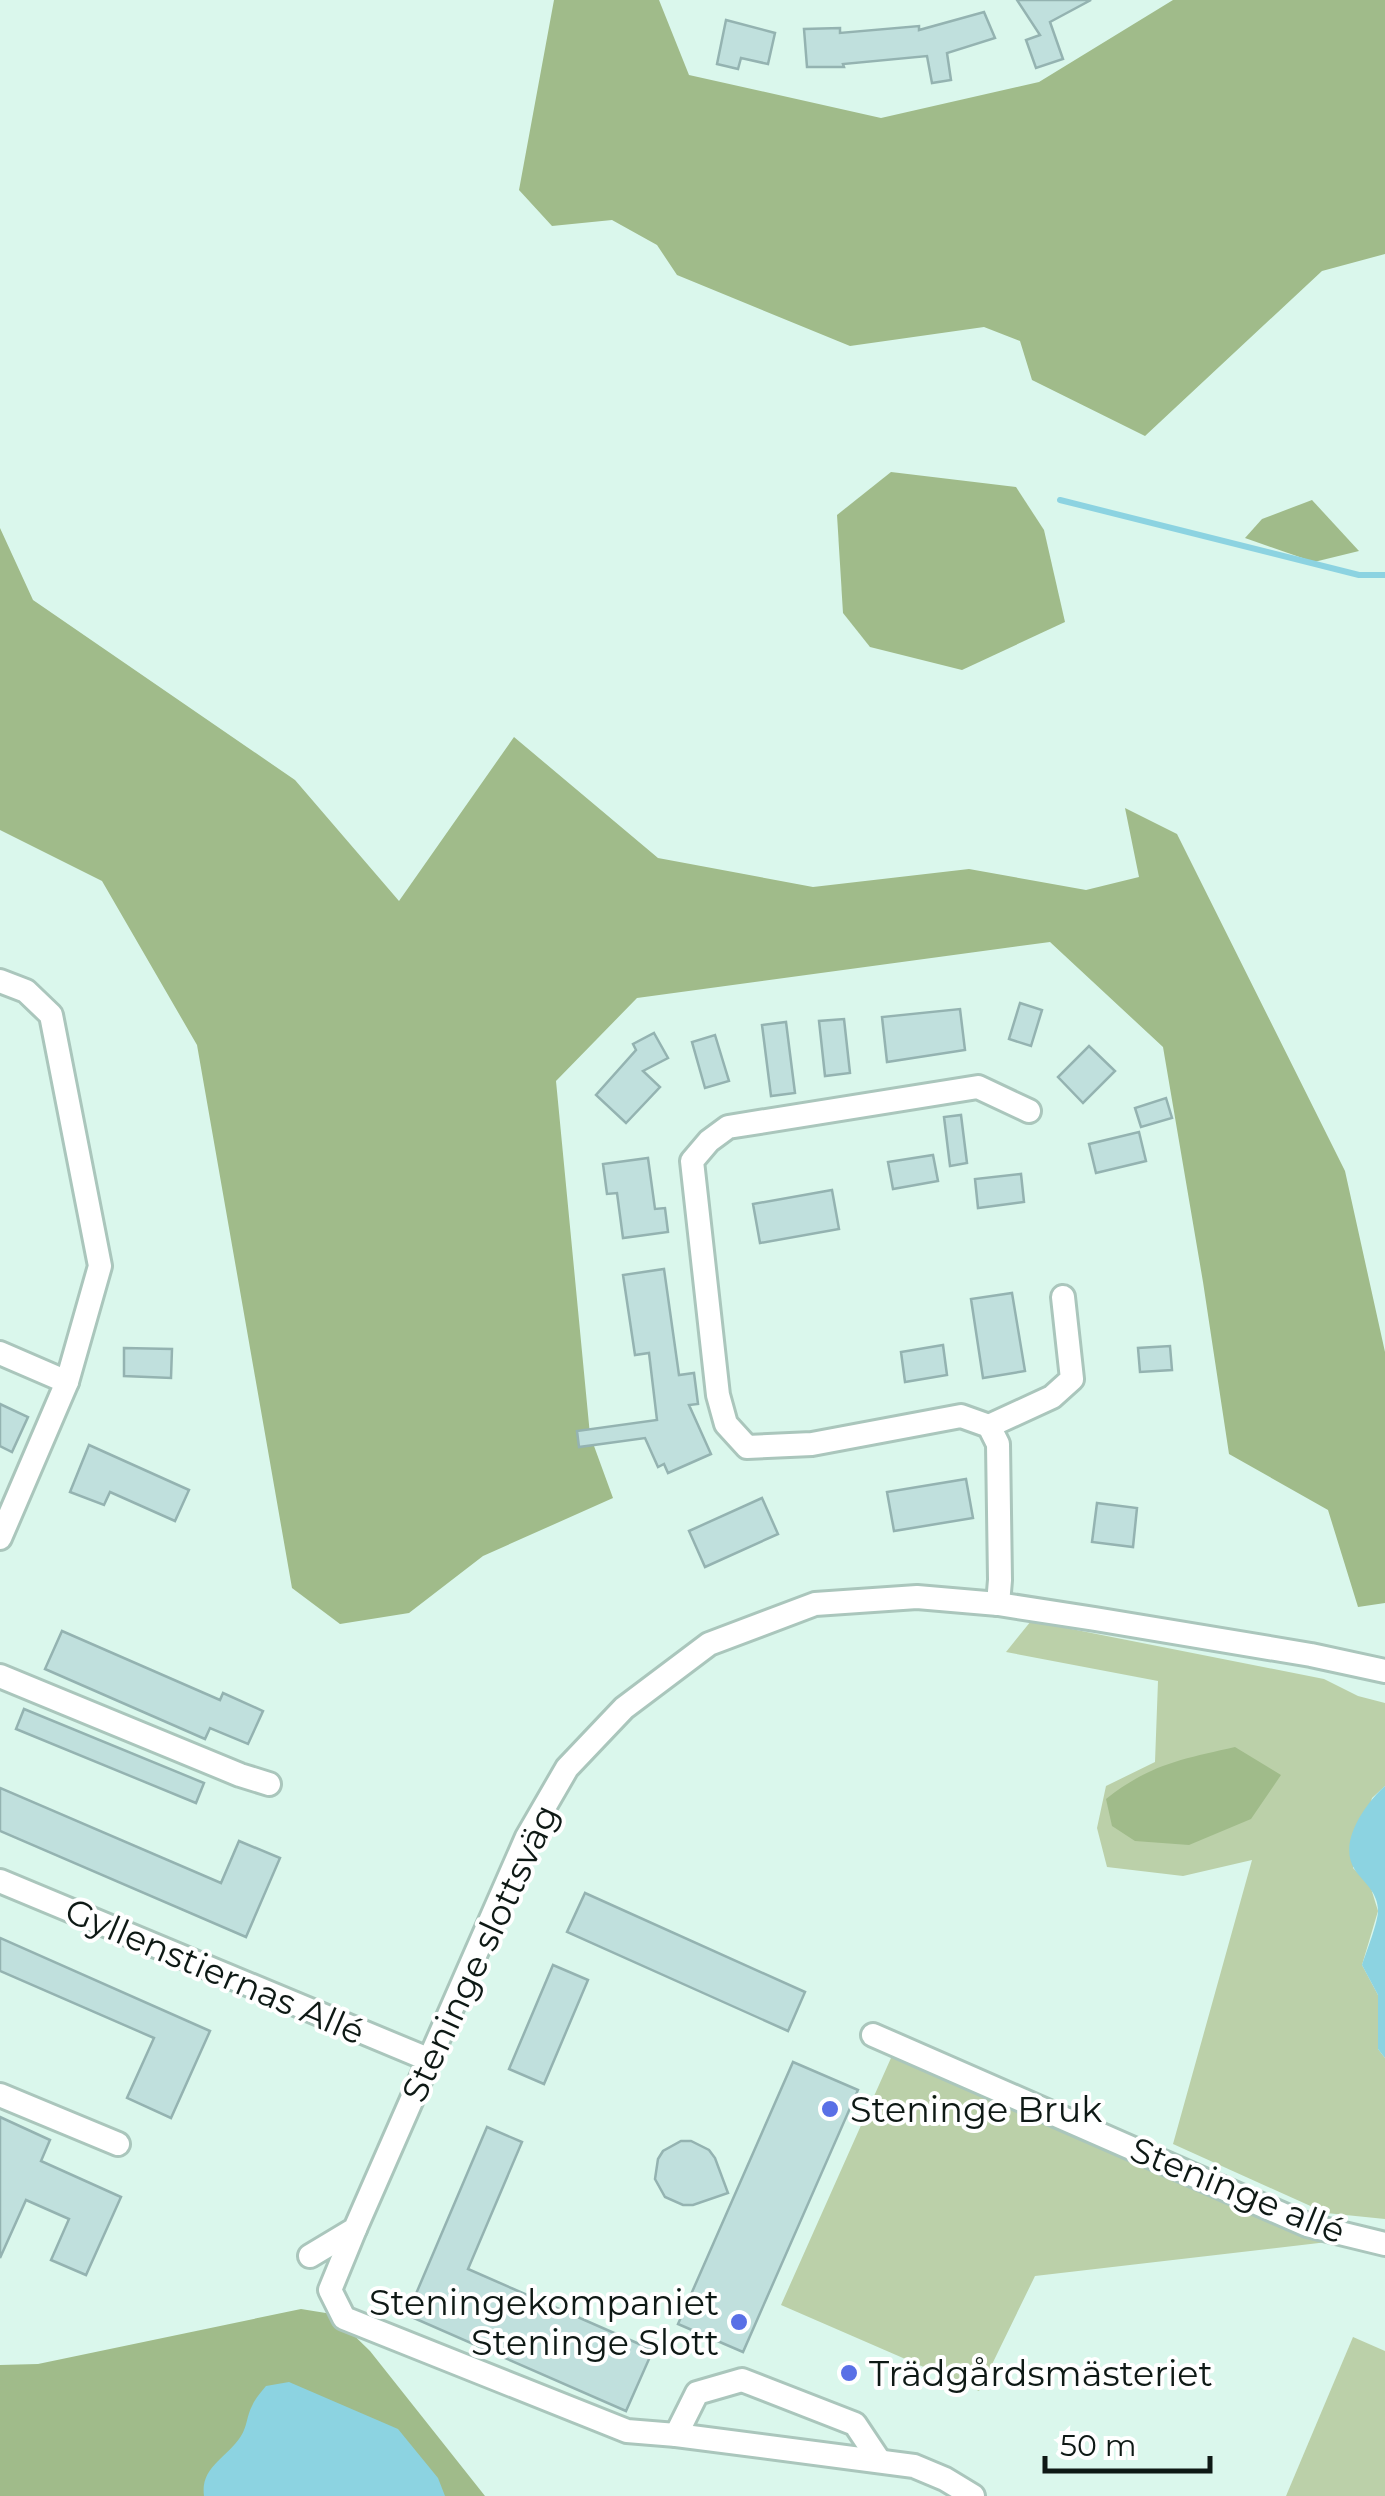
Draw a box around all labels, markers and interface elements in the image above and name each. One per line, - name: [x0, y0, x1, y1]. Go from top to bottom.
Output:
- street label: Steninge slottsväg: [392, 1797, 568, 2109]
- street label: Gyllenstiernas Allé: [59, 1889, 371, 2053]
- place label: Steninge Bruk: [850, 2088, 1102, 2131]
- marker: Steninge Bruk: [819, 2098, 841, 2120]
- street label: Steninge allé: [1124, 2127, 1352, 2253]
- place label: Steningekompaniet Steninge Slott: [369, 2281, 719, 2364]
- marker: Steningekompaniet Steninge Slott: [728, 2311, 750, 2333]
- place label: Trädgårdsmästeriet: [869, 2352, 1213, 2395]
- marker: Trädgårdsmästeriet: [838, 2362, 860, 2384]
- scale bar: [1045, 2411, 1210, 2473]
- text: 50 m: [1060, 2427, 1137, 2464]

